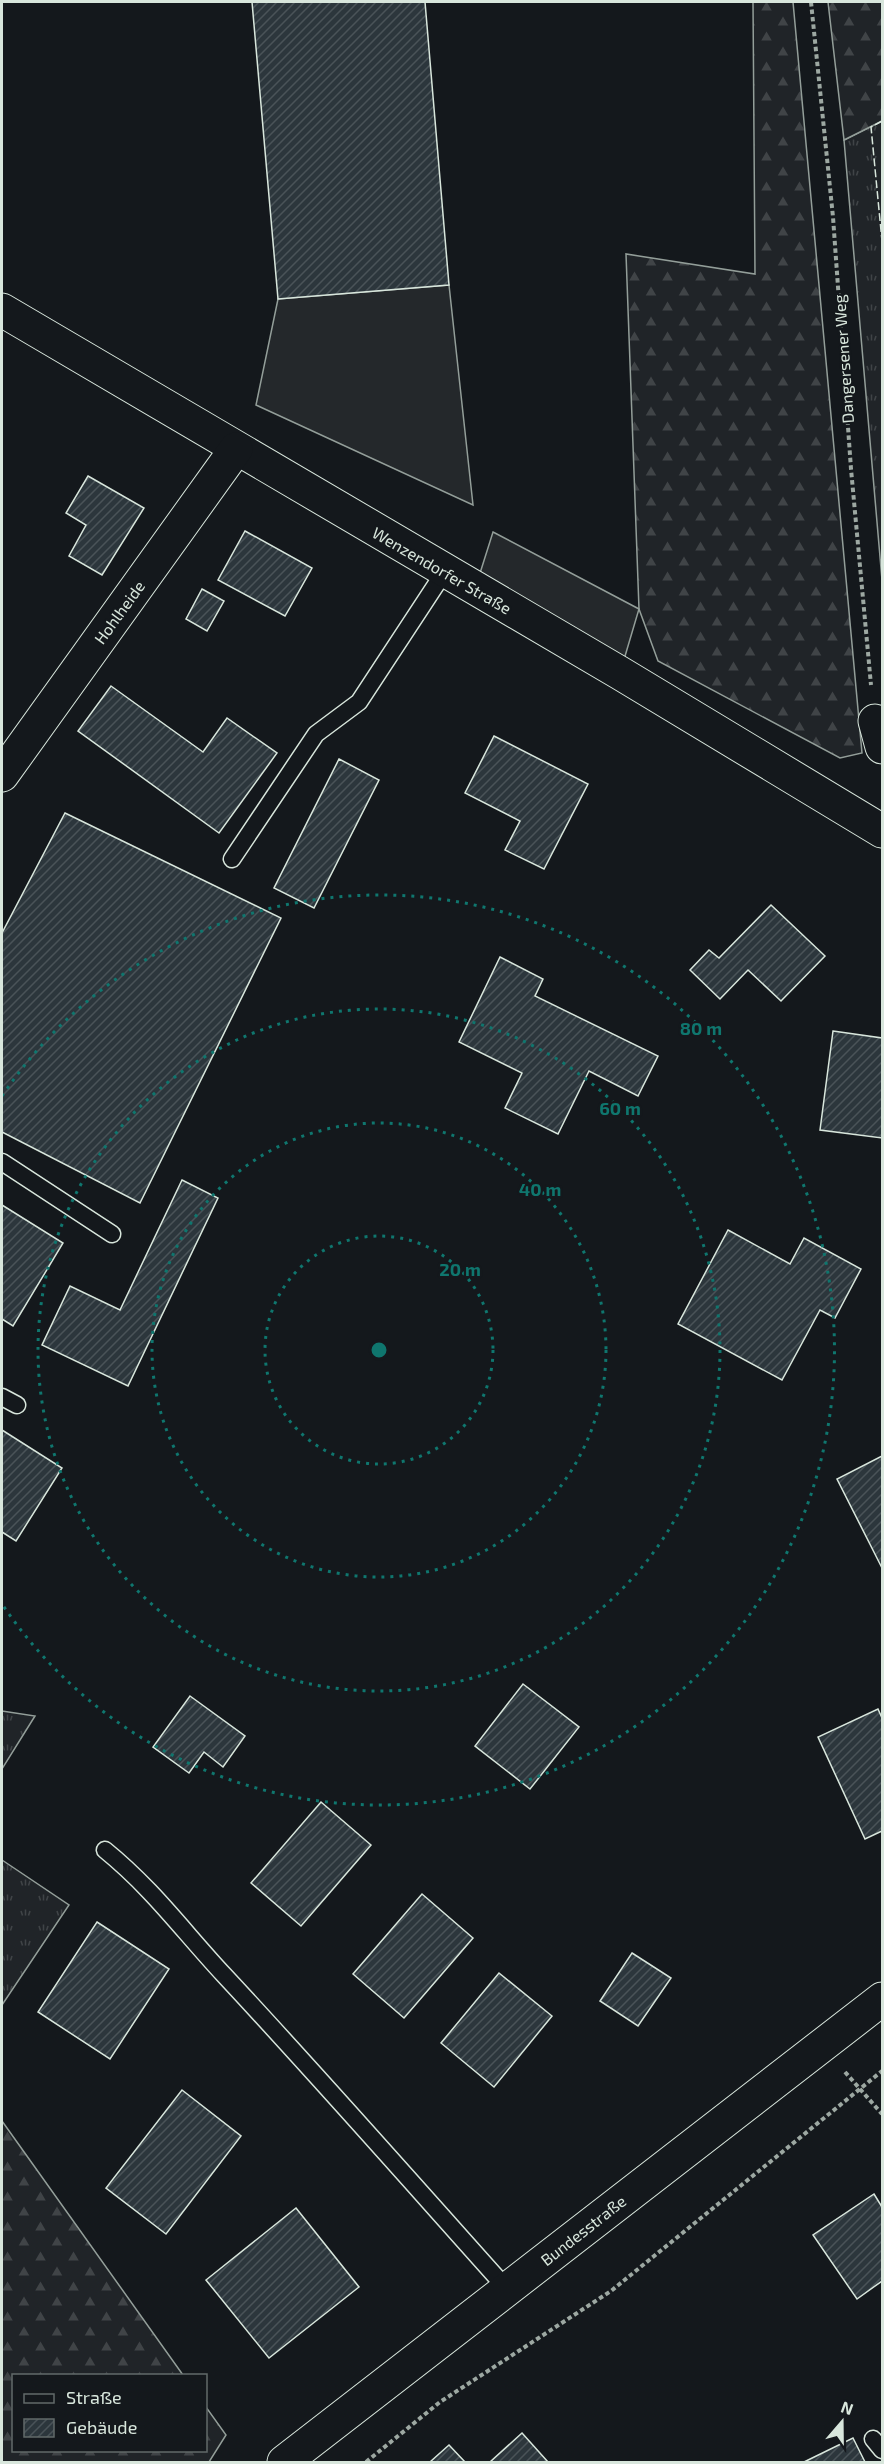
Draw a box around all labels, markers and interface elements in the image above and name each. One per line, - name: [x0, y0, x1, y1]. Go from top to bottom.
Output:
- street label: Dangersener Weg: [829, 294, 857, 424]
- street label: Wenzendorfer Straße: [369, 522, 515, 618]
- street label: Hohlheide: [90, 577, 148, 647]
- text: 80 m: [680, 1017, 722, 1039]
- text: 60 m: [599, 1097, 641, 1119]
- text: 40 m: [519, 1178, 561, 1200]
- text: 20 m: [439, 1258, 481, 1280]
- centre of rings: [369, 1340, 389, 1360]
- street label: Bundesstraße: [537, 2191, 629, 2269]
- legend: [12, 2374, 207, 2452]
- text: Straße: [66, 2386, 122, 2408]
- north arrow: [812, 2392, 872, 2452]
- text: N: [839, 2397, 856, 2418]
- text: Gebäude: [66, 2416, 137, 2438]

